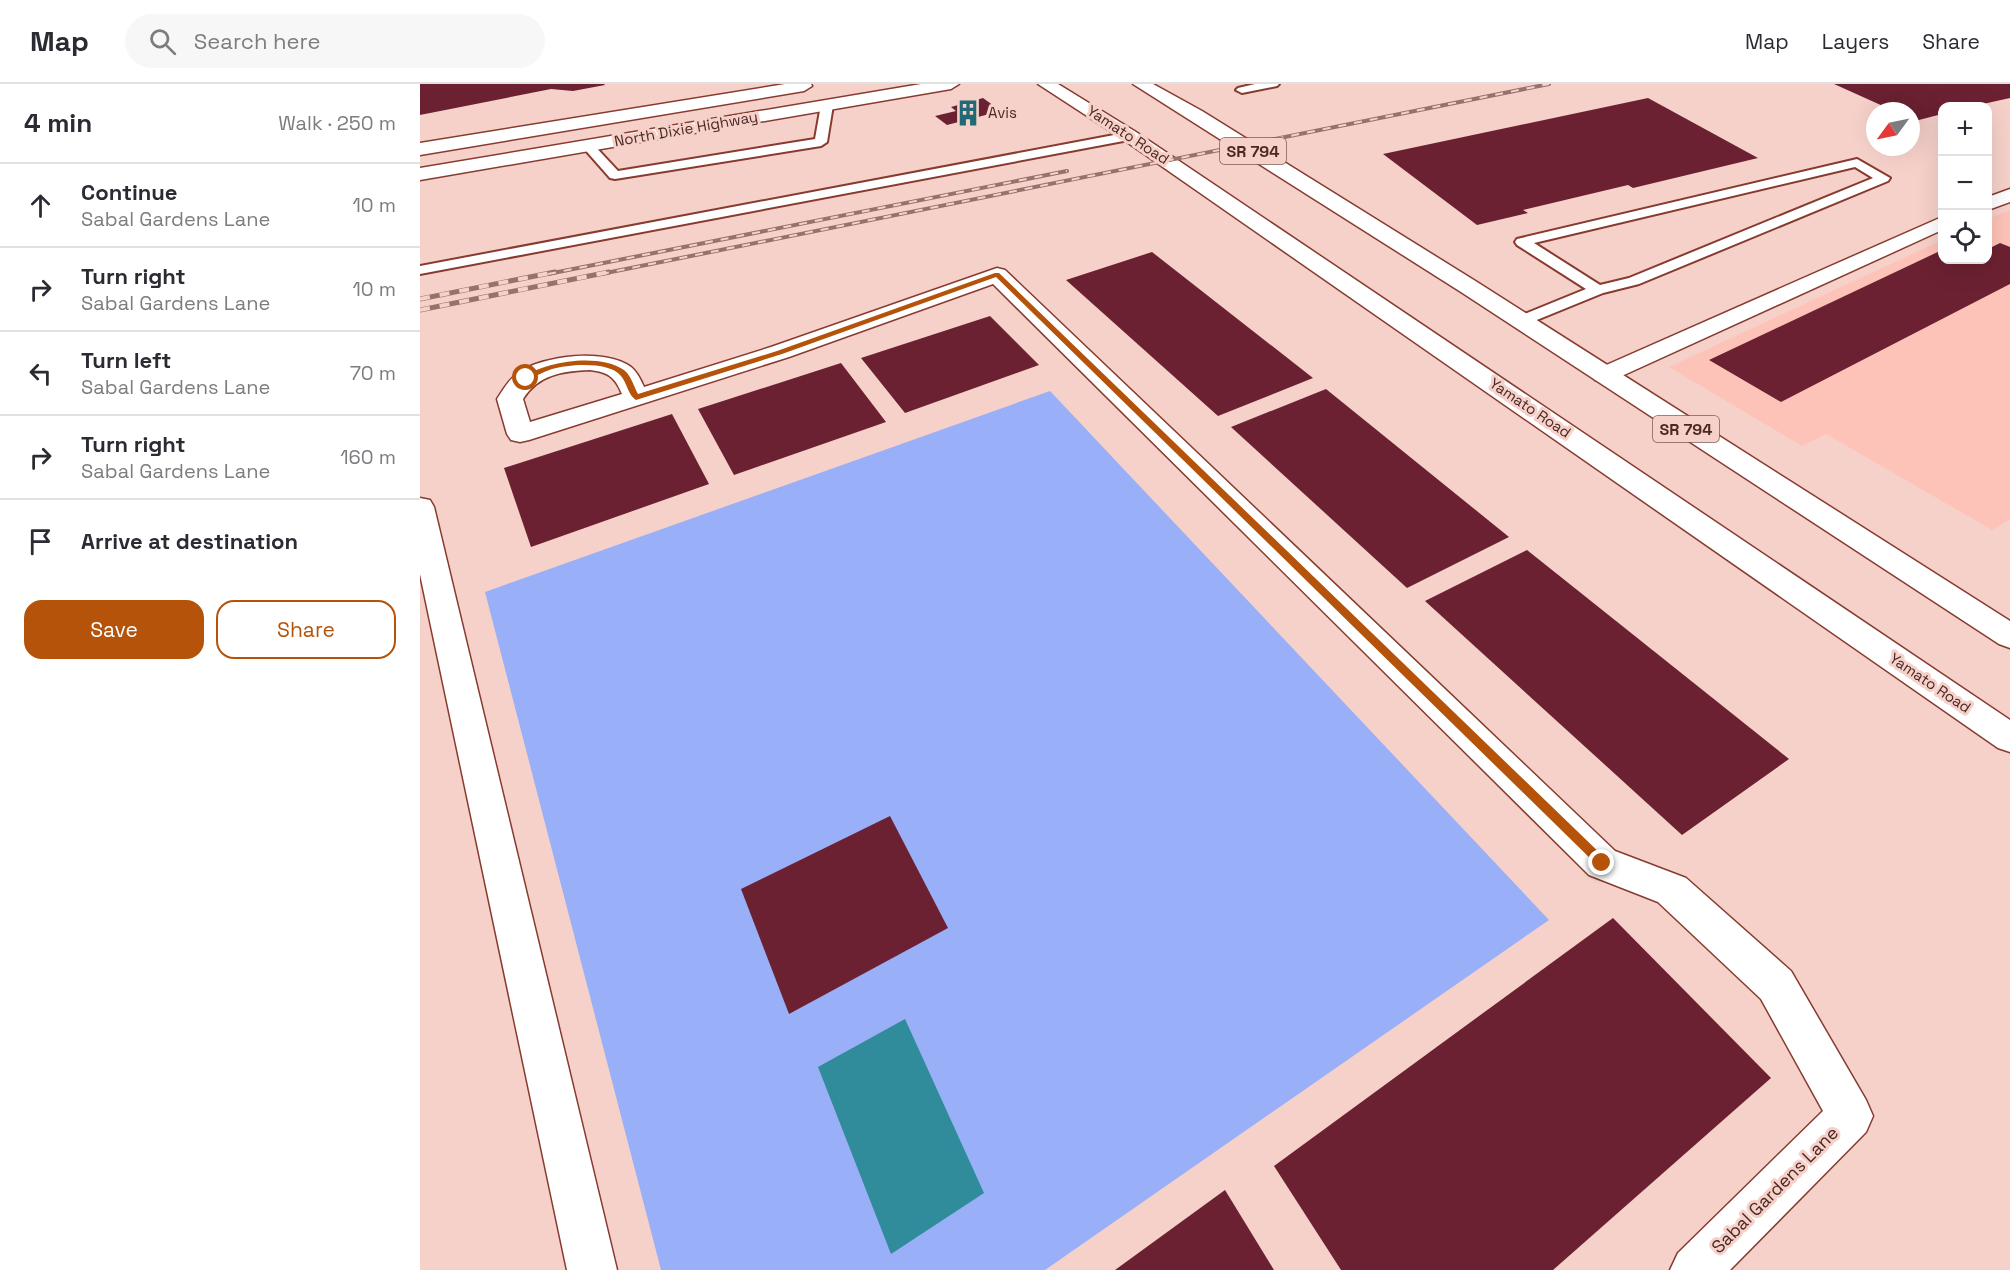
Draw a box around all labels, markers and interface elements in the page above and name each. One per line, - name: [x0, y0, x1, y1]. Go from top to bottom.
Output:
- search box: [125, 14, 545, 68]
- text: Map: [30, 23, 89, 59]
- icon: search: [146, 25, 179, 58]
- text: Search here: [194, 27, 321, 55]
- text: Map: [1745, 28, 1789, 55]
- text: Layers: [1822, 28, 1889, 55]
- text: Share: [1922, 28, 1980, 55]
- building icon: Avis: [953, 98, 983, 128]
- street label: Yamato Road: [1084, 101, 1173, 168]
- north arrow: [1866, 102, 1920, 156]
- map controls: [1938, 102, 1992, 264]
- button: +: [1938, 102, 1992, 156]
- place label: Avis: [988, 103, 1017, 122]
- text: 4 min: [24, 106, 92, 140]
- street label: North Dixie Highway: [613, 107, 759, 150]
- text: Walk · 250 m: [278, 110, 396, 136]
- road number: SR 794: [1220, 138, 1286, 164]
- button: −: [1938, 156, 1992, 210]
- text: Continue: [81, 178, 177, 206]
- icon: ahead: [24, 189, 57, 222]
- text: 10 m: [352, 192, 396, 218]
- text: Sabal Gardens Lane: [81, 206, 270, 232]
- button: locate: [1938, 210, 1992, 264]
- text: Turn right: [81, 262, 186, 290]
- icon: right: [24, 273, 57, 306]
- text: 10 m: [352, 276, 396, 302]
- text: Sabal Gardens Lane: [81, 290, 270, 316]
- text: Turn left: [81, 346, 171, 374]
- icon: left: [24, 357, 57, 390]
- text: 70 m: [350, 360, 396, 386]
- route start: [512, 364, 538, 390]
- street label: Yamato Road: [1486, 373, 1575, 442]
- text: Sabal Gardens Lane: [81, 374, 270, 400]
- road number: SR 794: [1653, 416, 1719, 442]
- text: Turn right: [81, 430, 186, 458]
- icon: right: [24, 441, 57, 474]
- text: 160 m: [340, 444, 396, 470]
- text: Sabal Gardens Lane: [81, 458, 270, 484]
- icon: arrive: [24, 525, 57, 558]
- text: Arrive at destination: [81, 527, 298, 555]
- button: Save: [24, 600, 204, 659]
- button: Share: [216, 600, 396, 659]
- street label: Yamato Road: [1886, 648, 1975, 717]
- route end: [1588, 849, 1614, 875]
- street label: Sabal Gardens Lane: [1706, 1121, 1843, 1258]

